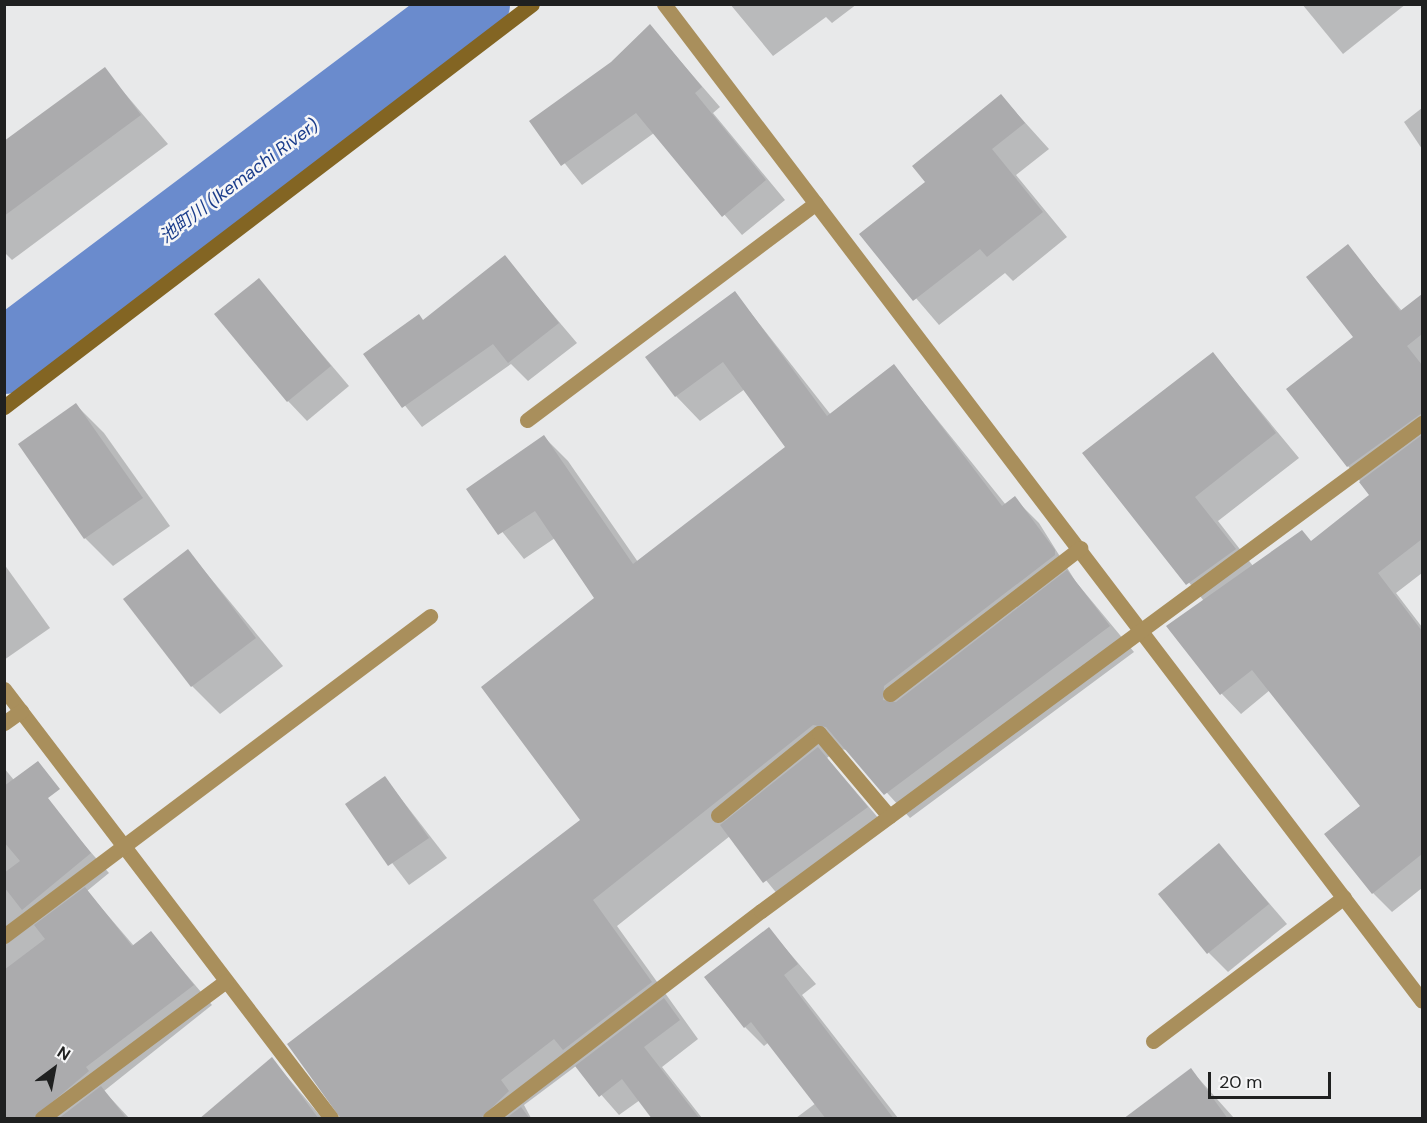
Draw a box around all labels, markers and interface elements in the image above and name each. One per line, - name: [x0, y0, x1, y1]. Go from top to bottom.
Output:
- water label: 池町川 (Ikemachi River): [155, 114, 323, 248]
- north arrow: [24, 1039, 84, 1099]
- text: N: [53, 1041, 74, 1065]
- scale bar: [1211, 1060, 1334, 1098]
- text: 20 m: [1219, 1070, 1262, 1094]

